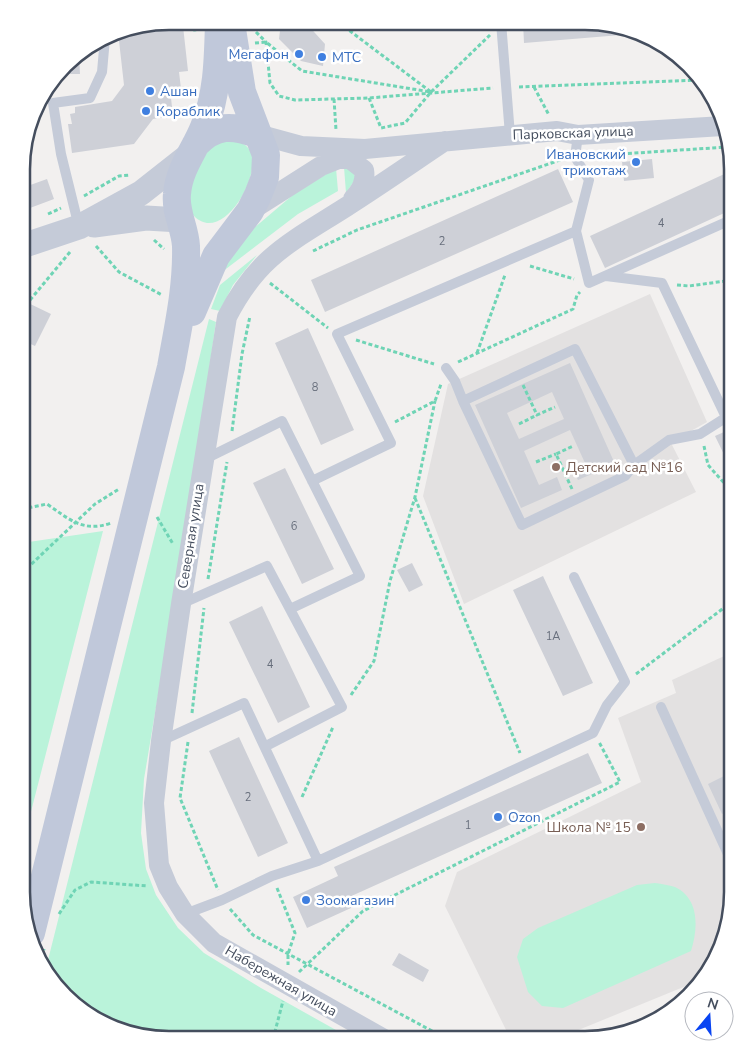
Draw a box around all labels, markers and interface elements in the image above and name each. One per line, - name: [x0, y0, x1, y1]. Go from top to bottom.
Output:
- place label: Мегафон: [229, 45, 289, 64]
- marker: Мегафон: [293, 48, 305, 60]
- place label: МТС: [332, 48, 361, 67]
- marker: МТС: [316, 51, 328, 63]
- place label: Ашан: [160, 82, 197, 101]
- marker: Ашан: [144, 85, 156, 97]
- place label: Кораблик: [156, 102, 221, 121]
- marker: Кораблик: [140, 105, 152, 117]
- street label: Парковская улица: [512, 121, 634, 145]
- place label: Ивановский трикотаж: [546, 145, 626, 180]
- marker: Ивановский трикотаж: [630, 156, 642, 168]
- house number: 4: [658, 216, 665, 231]
- house number: 2: [439, 234, 445, 249]
- house number: 8: [312, 380, 319, 395]
- place label: Детский сад №16: [566, 458, 683, 477]
- marker: Детский сад №16: [550, 461, 562, 473]
- street label: Северная улица: [173, 482, 209, 590]
- house number: 6: [291, 519, 298, 534]
- house number: 1А: [546, 629, 560, 644]
- house number: 4: [267, 657, 274, 672]
- house number: 2: [245, 790, 251, 805]
- place label: Ozon: [508, 808, 541, 827]
- marker: Ozon: [492, 811, 504, 823]
- house number: 1: [465, 818, 471, 833]
- place label: Школа № 15: [546, 818, 631, 837]
- marker: Школа № 15: [635, 821, 647, 833]
- place label: Зоомагазин: [316, 891, 395, 910]
- marker: Зоомагазин: [300, 894, 312, 906]
- street label: Набережная улица: [221, 941, 341, 1021]
- north arrow: [684, 991, 734, 1041]
- text: N: [705, 993, 721, 1015]

